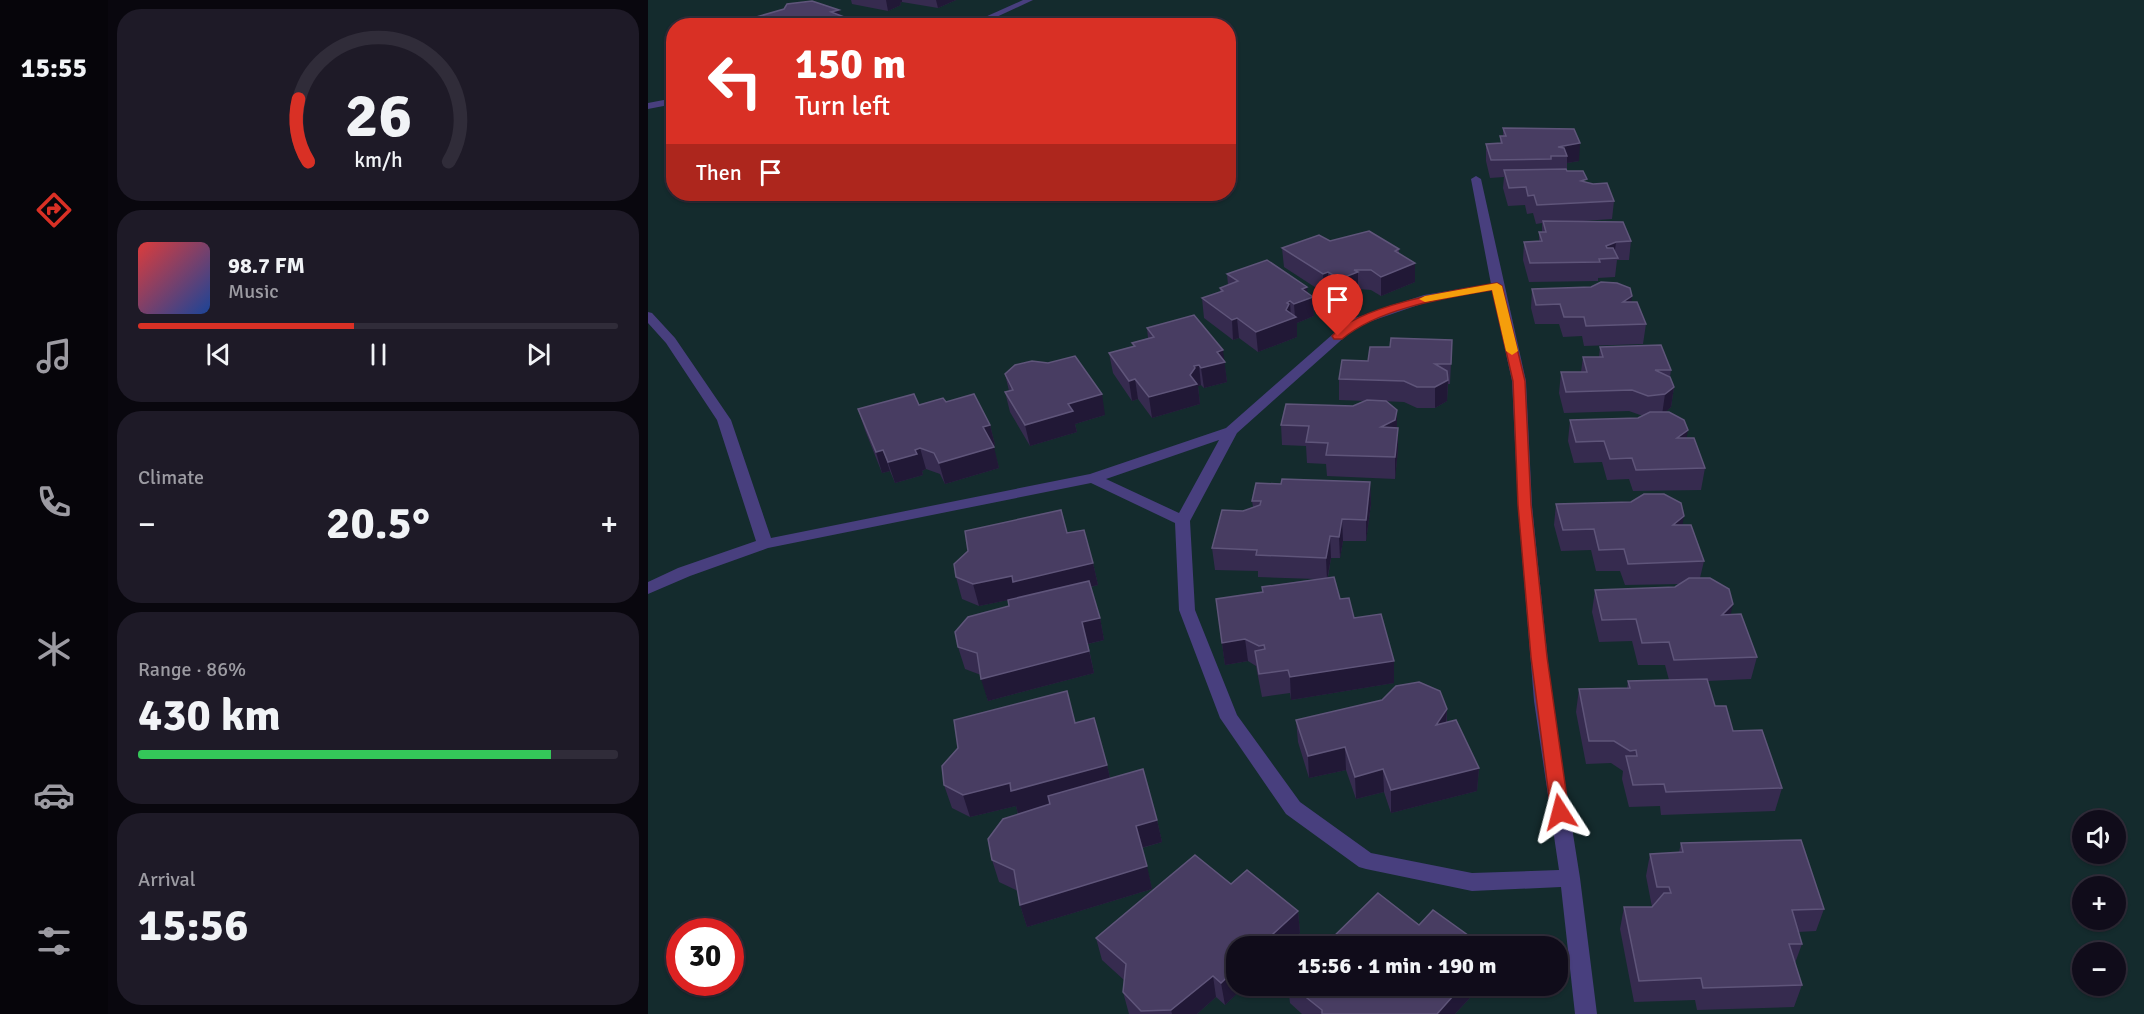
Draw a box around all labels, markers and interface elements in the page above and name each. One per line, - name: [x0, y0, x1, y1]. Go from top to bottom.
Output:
- text: 150 m: [795, 39, 906, 90]
- icon: left: [696, 42, 774, 120]
- text: 15:55: [21, 52, 87, 85]
- text: 26: [344, 77, 412, 154]
- text: Turn left: [795, 90, 890, 123]
- text: km/h: [354, 147, 402, 173]
- icon: arrive: [754, 156, 787, 189]
- text: Then: [696, 159, 742, 186]
- icon: directions: [33, 189, 75, 231]
- text: 98.7 FM: [228, 252, 305, 279]
- pin: [1312, 274, 1363, 336]
- text: Music: [228, 279, 279, 304]
- icon: arrive: [1321, 283, 1354, 316]
- icon: music: [33, 335, 75, 377]
- icon: previous: [202, 338, 235, 371]
- icon: pause: [362, 338, 395, 371]
- icon: next: [522, 338, 555, 371]
- text: Climate: [138, 465, 204, 490]
- icon: phone: [33, 481, 75, 523]
- text: 20.5°: [326, 496, 430, 551]
- text: −: [138, 504, 156, 545]
- text: +: [600, 504, 618, 545]
- icon: climate: [33, 628, 75, 670]
- text: Range · 86%: [138, 657, 246, 682]
- text: 430 km: [138, 688, 281, 743]
- icon: car: [33, 774, 75, 816]
- position arrow: [1528, 780, 1592, 844]
- map controls: [2072, 810, 2126, 996]
- button: sound: [2072, 810, 2126, 864]
- text: Arrival: [138, 867, 196, 892]
- button: +: [2072, 876, 2126, 930]
- text: 15:56: [138, 898, 248, 953]
- speed limit sign: 30: [666, 918, 744, 996]
- icon: filters: [33, 920, 75, 962]
- button: −: [2072, 942, 2126, 996]
- text: 15:56 · 1 min · 190 m: [1297, 952, 1497, 979]

